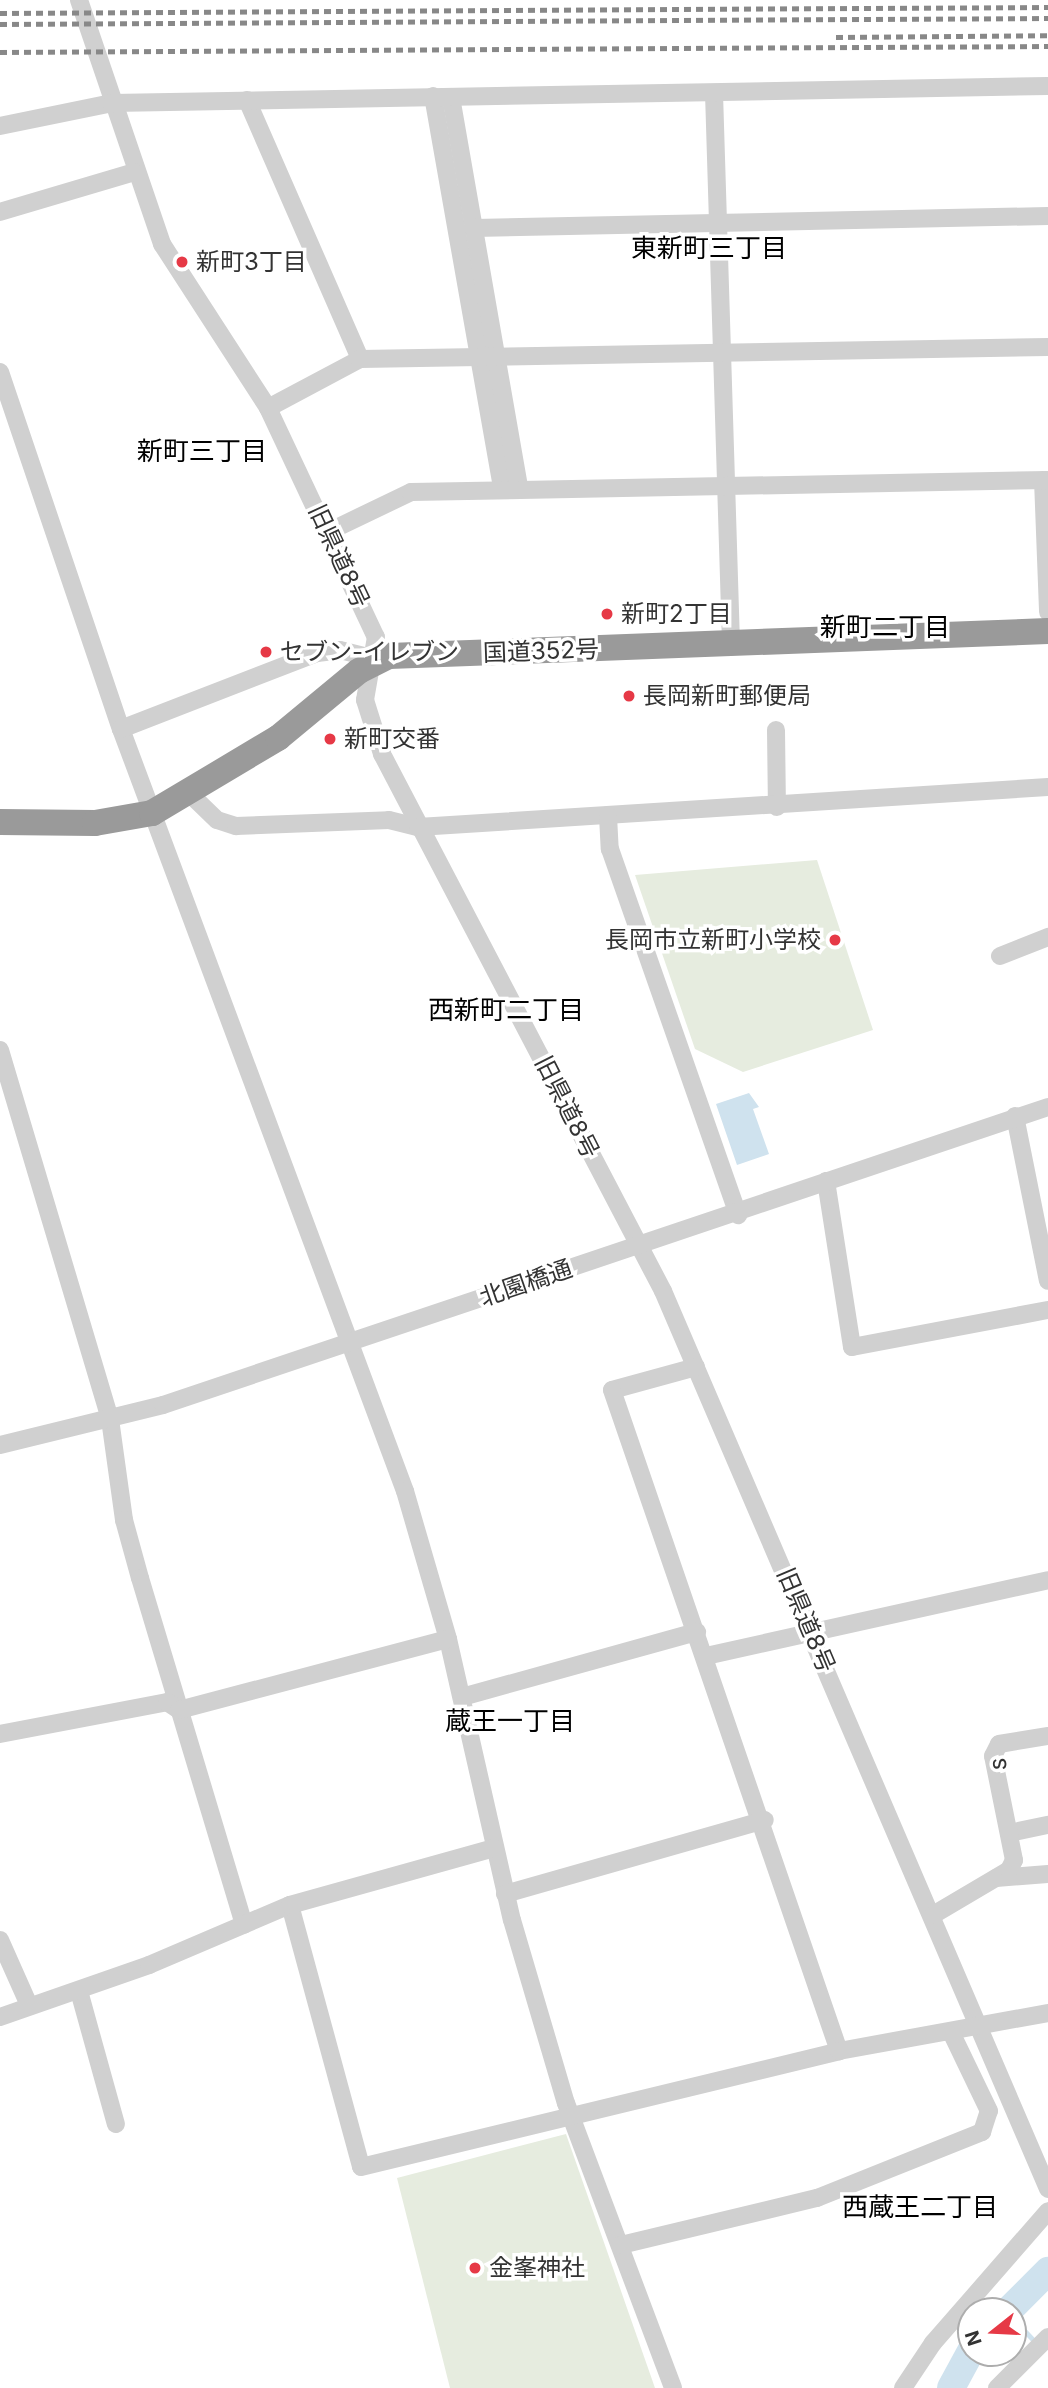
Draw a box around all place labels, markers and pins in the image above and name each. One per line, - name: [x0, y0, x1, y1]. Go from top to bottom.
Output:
- place label: 新町3丁目: [196, 248, 307, 276]
- marker: 新町3丁目: [174, 254, 190, 270]
- place label: 新町2丁目: [621, 600, 732, 628]
- marker: 新町2丁目: [599, 606, 615, 622]
- place label: セブン-イレブン: [280, 638, 459, 666]
- marker: セブン-イレブン: [258, 644, 274, 660]
- place label: 長岡新町郵便局: [643, 682, 811, 710]
- marker: 長岡新町郵便局: [621, 688, 637, 704]
- place label: 新町交番: [344, 725, 440, 753]
- marker: 新町交番: [322, 731, 338, 747]
- place label: 長岡市立新町小学校: [605, 926, 821, 954]
- marker: 長岡市立新町小学校: [827, 932, 843, 948]
- place label: 金峯神社: [489, 2254, 585, 2282]
- marker: 金峯神社: [467, 2260, 483, 2276]

